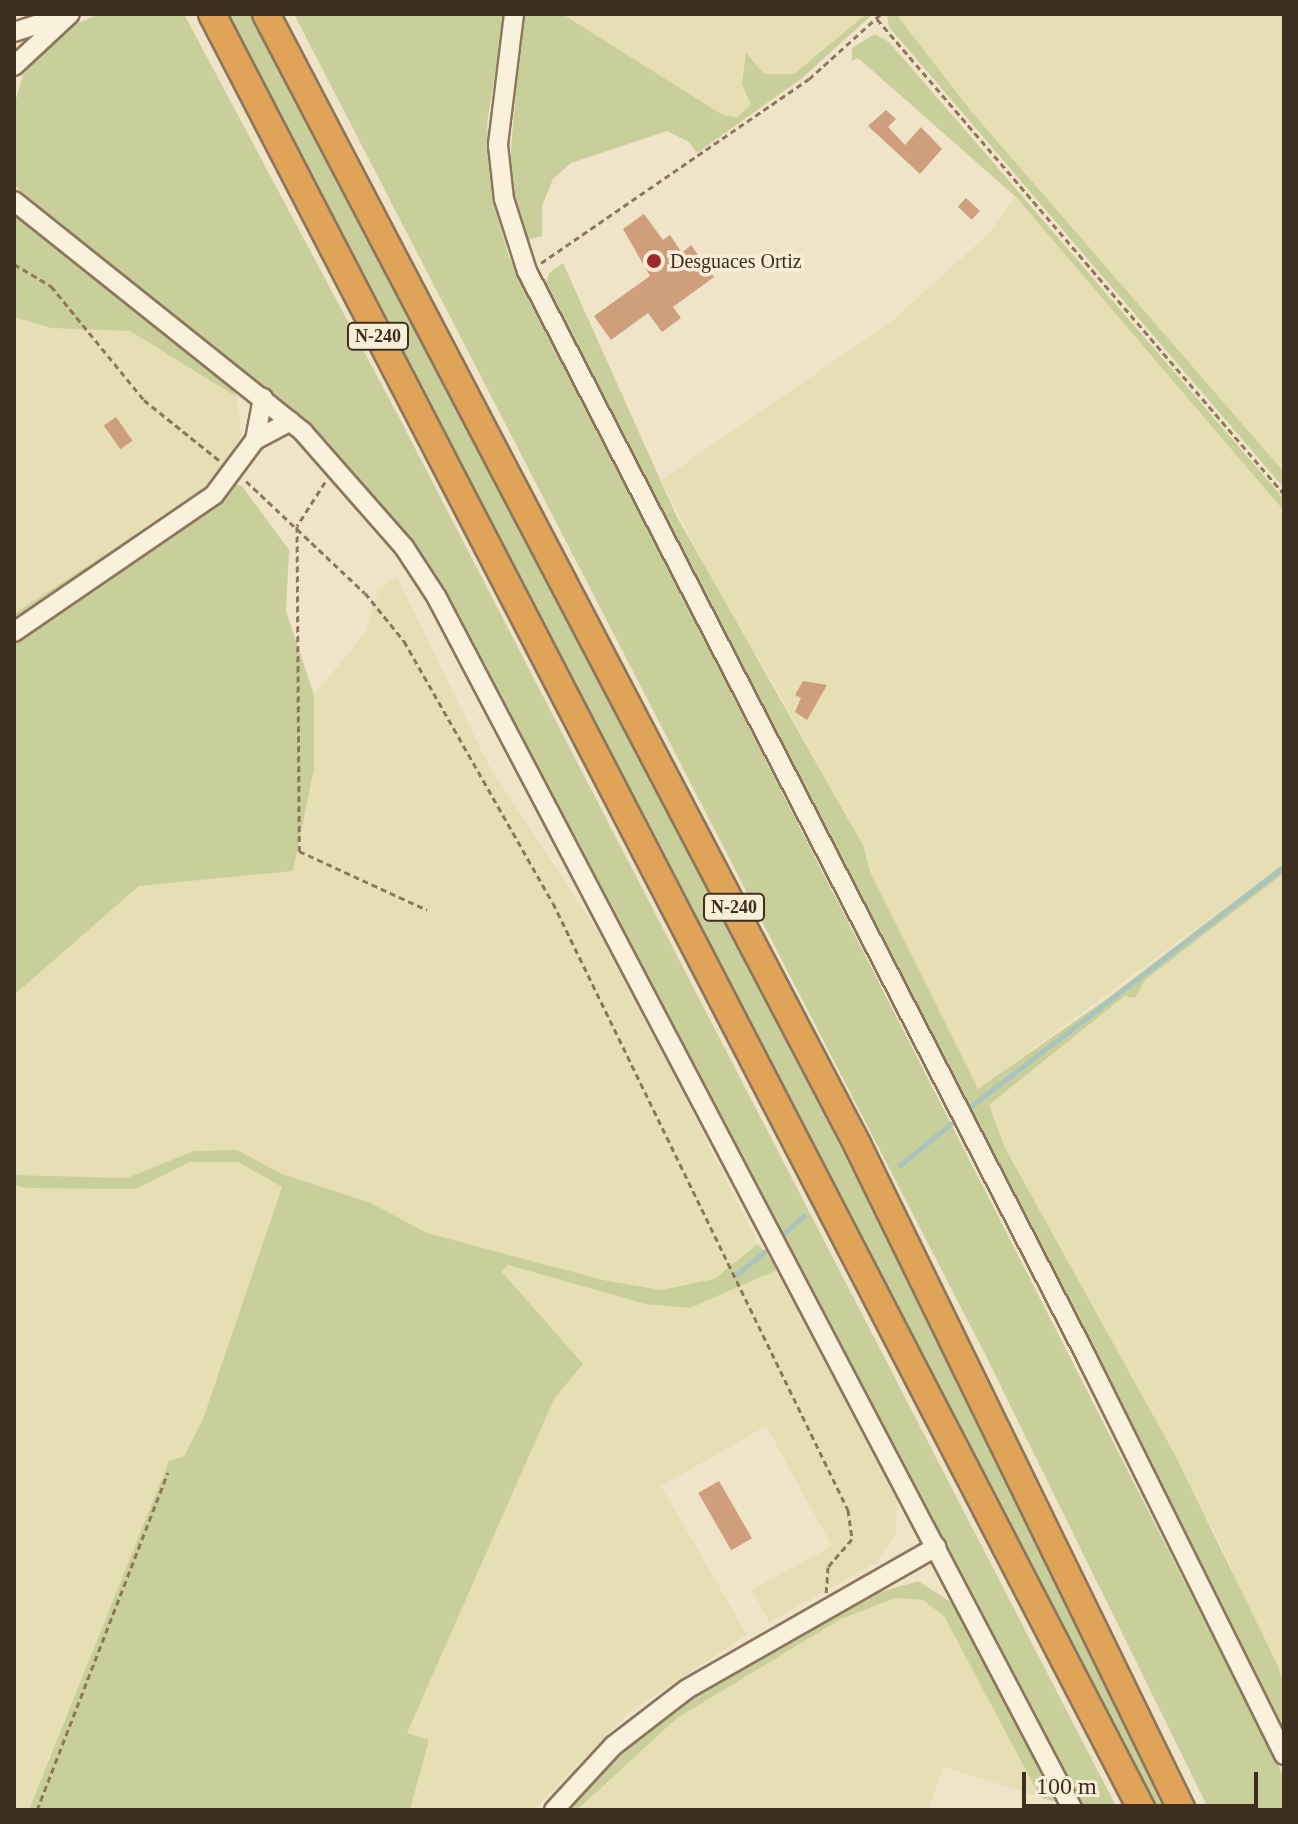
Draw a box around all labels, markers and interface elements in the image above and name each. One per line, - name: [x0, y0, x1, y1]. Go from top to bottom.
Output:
- place label: Desguaces Ortiz: [670, 249, 802, 273]
- marker: Desguaces Ortiz: [645, 252, 663, 270]
- road number: N-240: [346, 322, 410, 350]
- road number: N-240: [702, 893, 766, 921]
- scale bar: [1026, 1756, 1262, 1806]
- text: 100 m: [1036, 1773, 1097, 1799]

